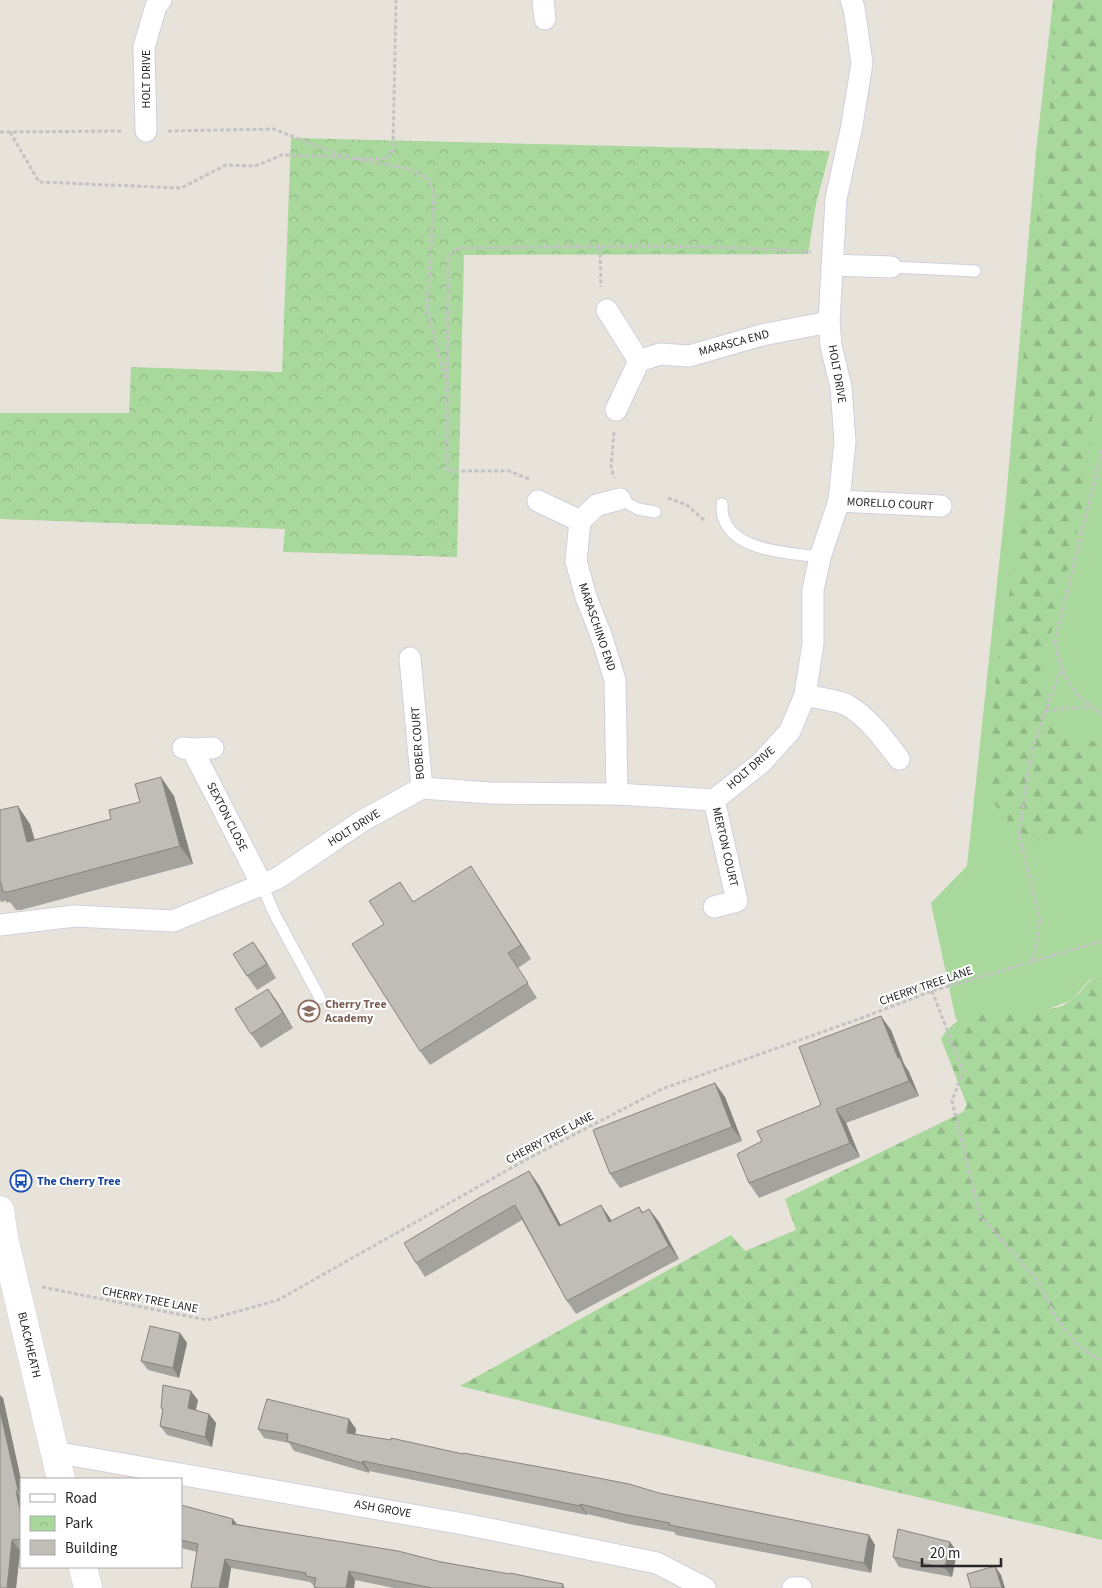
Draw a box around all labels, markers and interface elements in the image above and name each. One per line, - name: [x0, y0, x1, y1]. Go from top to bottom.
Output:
- street label: HOLT DRIVE: [138, 50, 155, 108]
- street label: MARASCA END: [697, 325, 771, 361]
- street label: HOLT DRIVE: [824, 344, 850, 404]
- street label: MORELLO COURT: [846, 493, 934, 515]
- street label: MARASCHINO END: [574, 581, 620, 673]
- street label: BOBER COURT: [407, 705, 429, 780]
- street label: HOLT DRIVE: [723, 742, 779, 794]
- street label: SEXTON CLOSE: [202, 779, 252, 855]
- street label: HOLT DRIVE: [325, 805, 383, 851]
- street label: MERTON COURT: [708, 805, 743, 889]
- street label: CHERRY TREE LANE: [877, 962, 975, 1010]
- place label: Cherry Tree Academy: [324, 996, 387, 1027]
- school or university icon: Cherry Tree Academy: [297, 999, 321, 1023]
- street label: CHERRY TREE LANE: [503, 1108, 597, 1168]
- bus stop icon: The Cherry Tree: [9, 1169, 33, 1193]
- place label: The Cherry Tree: [37, 1173, 121, 1190]
- street label: CHERRY TREE LANE: [101, 1282, 199, 1318]
- street label: BLACKHEATH: [13, 1310, 45, 1380]
- legend: [20, 1478, 182, 1568]
- text: Road: [65, 1488, 97, 1509]
- street label: ASH GROVE: [353, 1496, 413, 1522]
- text: Park: [65, 1513, 94, 1534]
- scale bar: [922, 1536, 1001, 1568]
- text: Building: [65, 1538, 118, 1559]
- text: 20 m: [930, 1543, 960, 1564]

